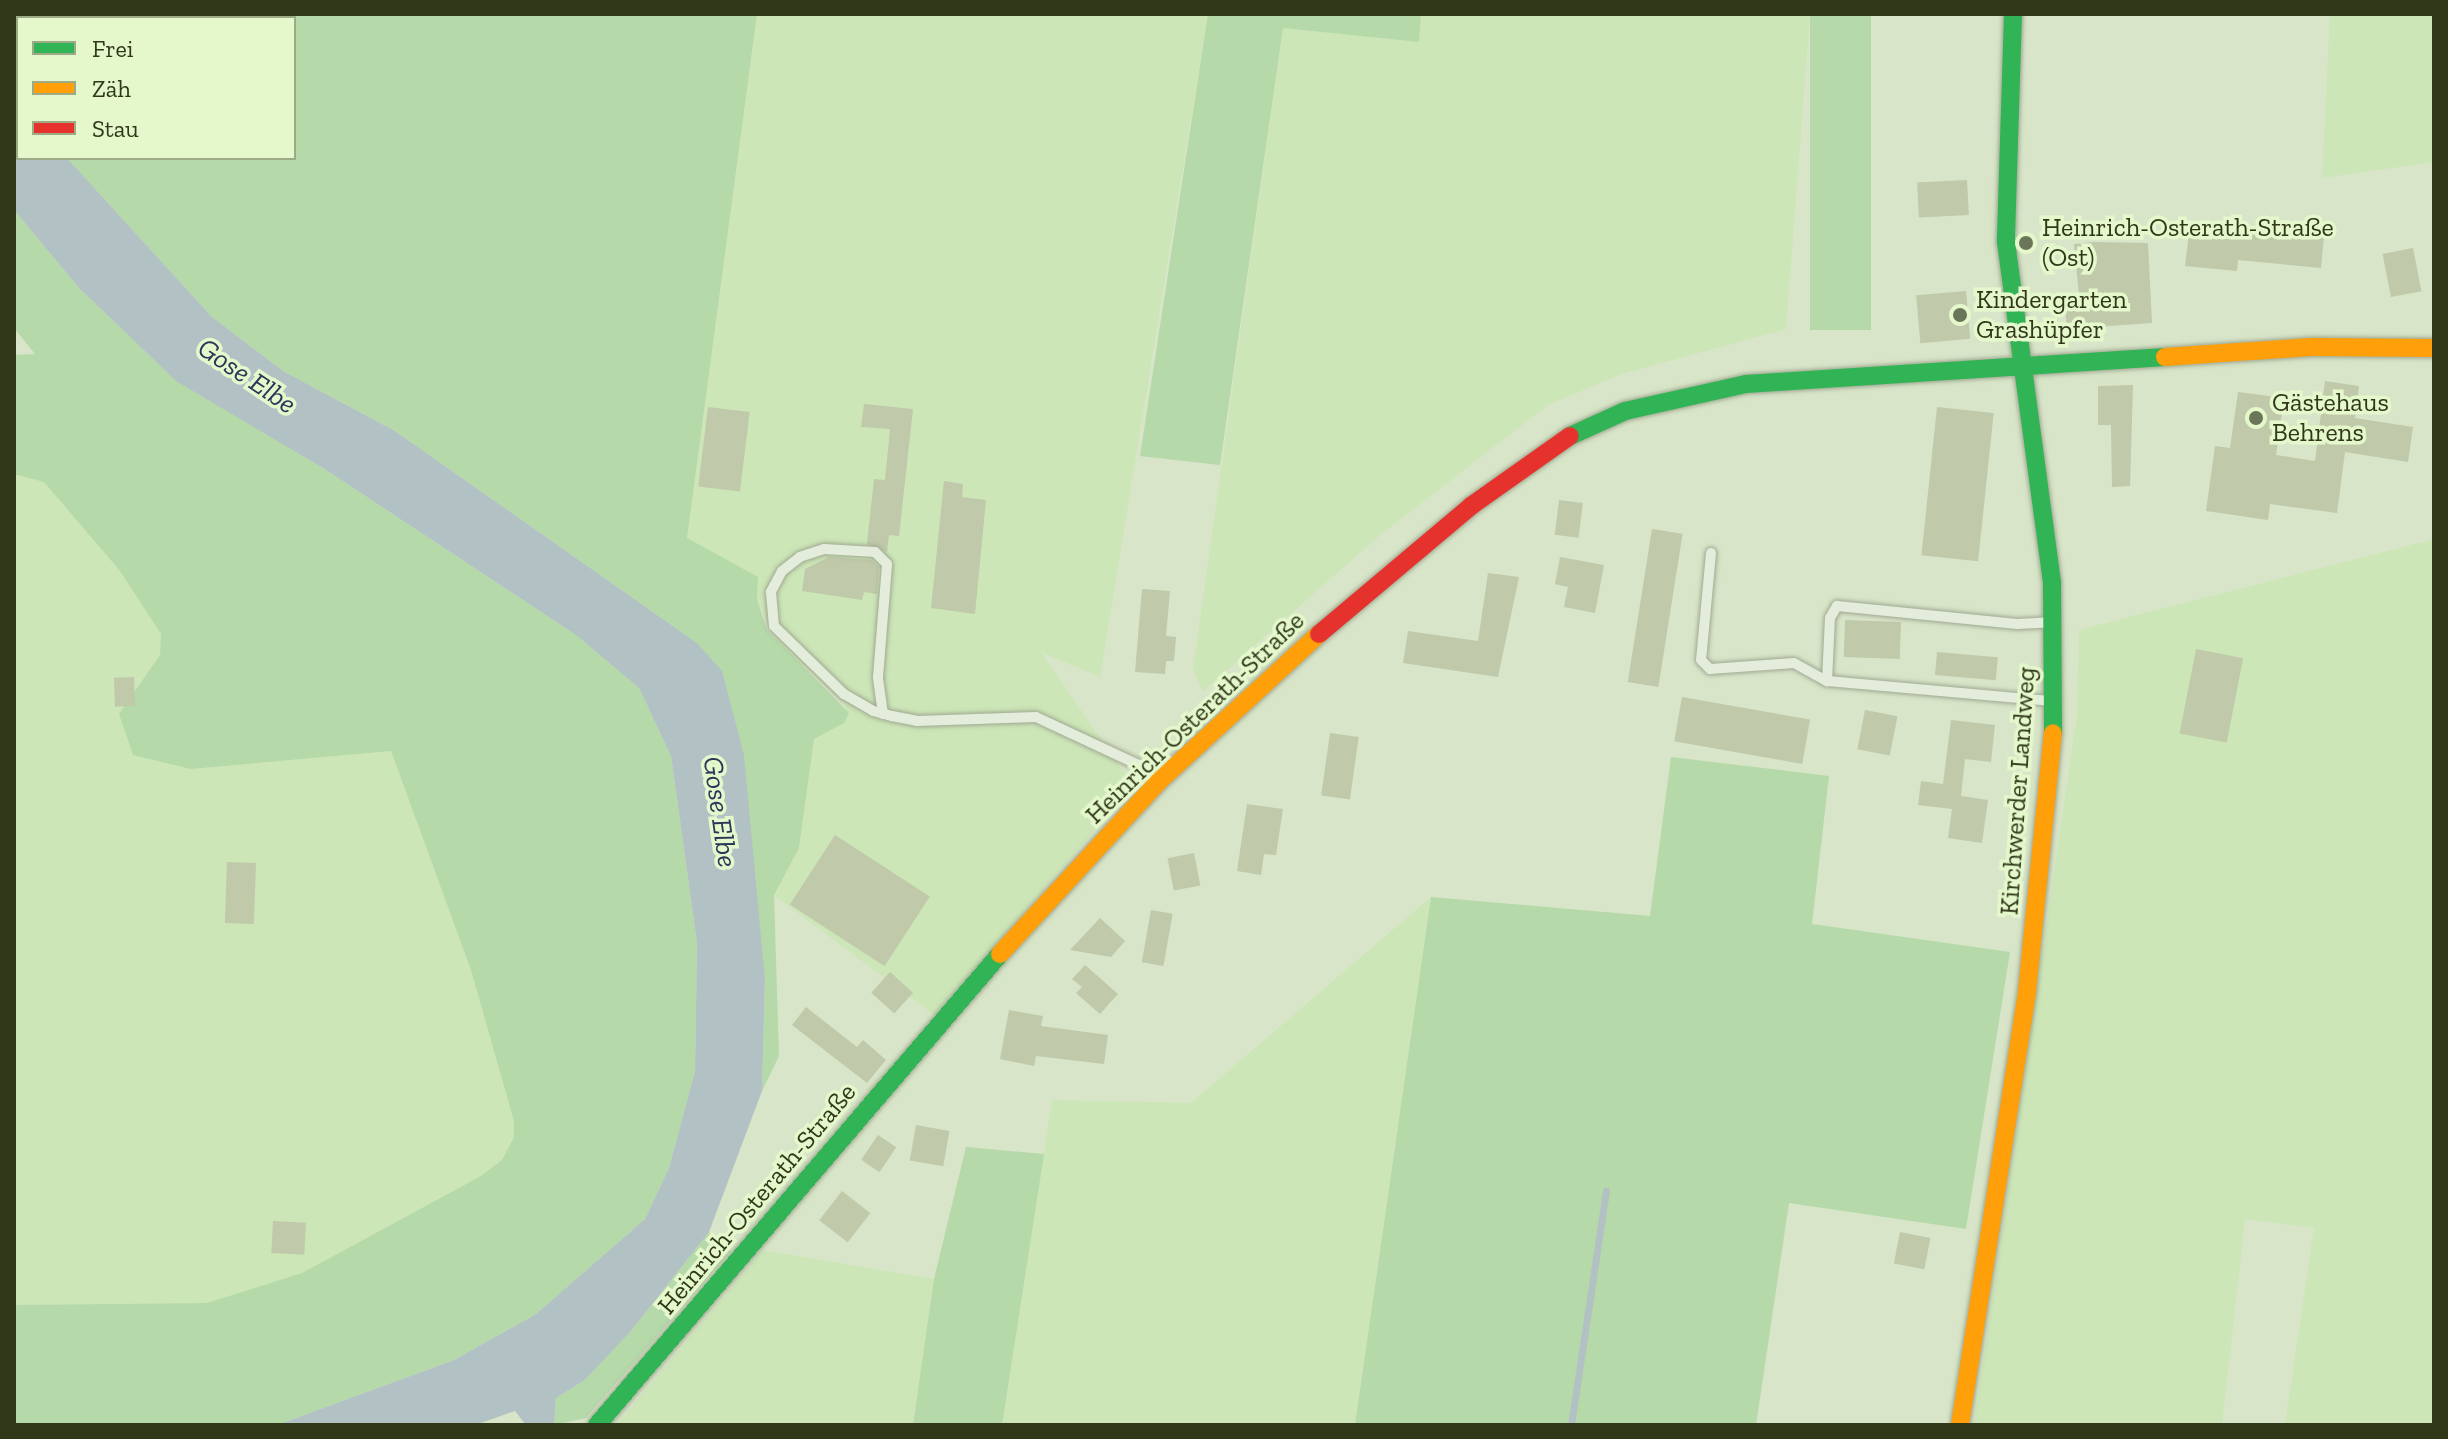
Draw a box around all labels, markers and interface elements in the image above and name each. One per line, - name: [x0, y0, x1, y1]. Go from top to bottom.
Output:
- legend: [16, 16, 296, 160]
- text: Frei: [92, 34, 133, 63]
- text: Zäh: [92, 74, 131, 103]
- text: Stau: [92, 114, 139, 143]
- place label: Heinrich-Osterath-Straße (Ost): [2042, 212, 2334, 274]
- marker: Heinrich-Osterath-Straße (Ost): [2017, 234, 2035, 252]
- place label: Kindergarten Grashüpfer: [1976, 284, 2127, 346]
- marker: Kindergarten Grashüpfer: [1951, 306, 1969, 324]
- water label: Gose Elbe: [191, 331, 303, 421]
- place label: Gästehaus Behrens: [2272, 387, 2389, 448]
- marker: Gästehaus Behrens: [2247, 409, 2265, 427]
- street label: Heinrich-Osterath-Straße: [1079, 605, 1311, 831]
- street label: Kirchwerder Landweg: [1994, 666, 2042, 916]
- water label: Gose Elbe: [696, 754, 744, 870]
- street label: Heinrich-Osterath-Straße: [651, 1077, 863, 1321]

